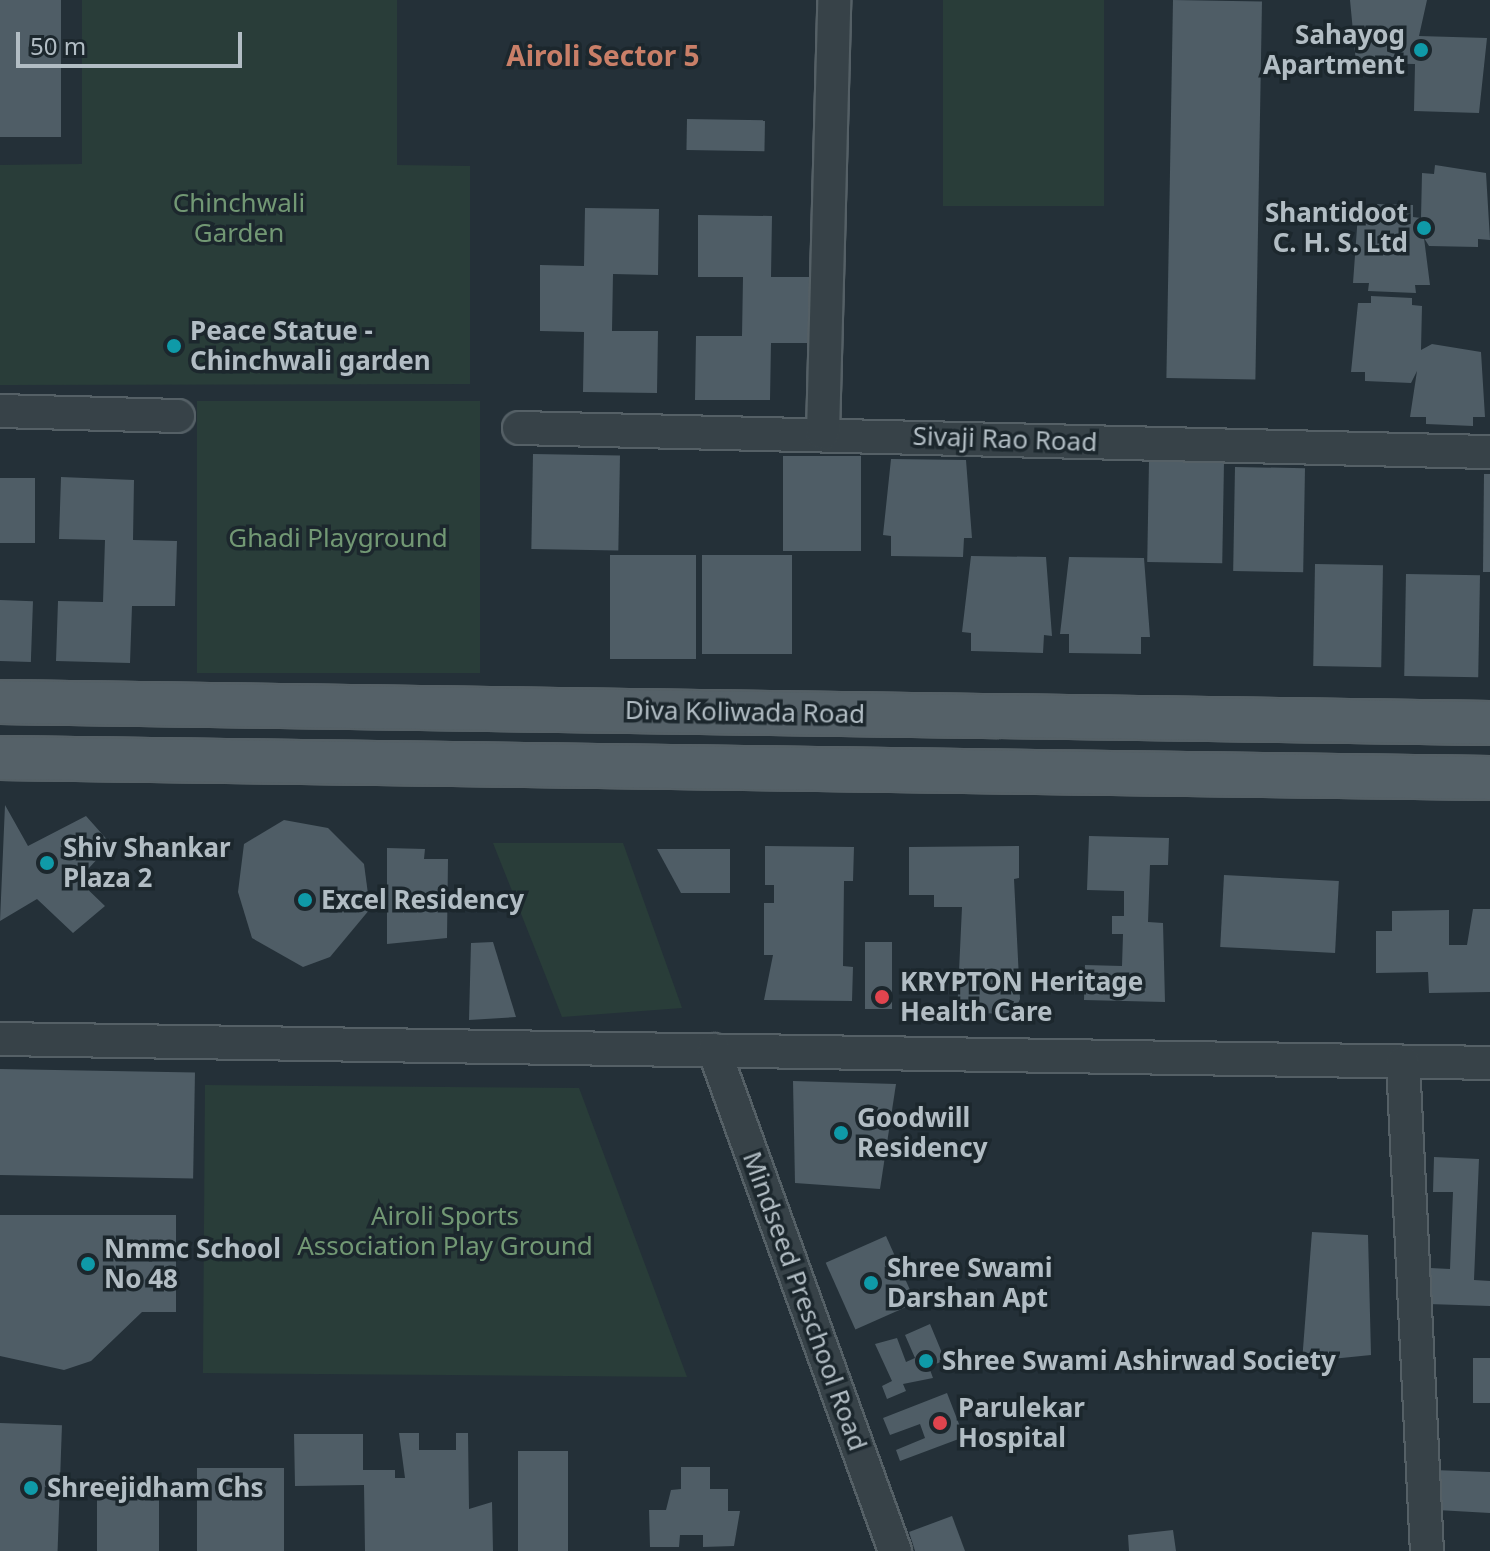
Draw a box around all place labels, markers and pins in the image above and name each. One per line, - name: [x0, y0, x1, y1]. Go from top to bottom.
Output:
- place label: Sahayog Apartment: [1263, 19, 1405, 80]
- marker: Sahayog Apartment: [1412, 41, 1430, 59]
- place label: Shantidoot C. H. S. Ltd: [1265, 197, 1408, 258]
- marker: Shantidoot C. H. S. Ltd: [1415, 219, 1433, 237]
- place label: Peace Statue - Chinchwali garden: [190, 315, 431, 376]
- marker: Peace Statue - Chinchwali garden: [165, 337, 183, 355]
- place label: Shiv Shankar Plaza 2: [63, 832, 231, 894]
- marker: Shiv Shankar Plaza 2: [38, 854, 56, 872]
- place label: Excel Residency: [321, 884, 524, 916]
- marker: Excel Residency: [296, 891, 314, 909]
- place label: KRYPTON Heritage Health Care: [900, 966, 1143, 1028]
- marker: KRYPTON Heritage Health Care: [871, 986, 893, 1008]
- place label: Goodwill Residency: [857, 1102, 988, 1164]
- marker: Goodwill Residency: [832, 1124, 850, 1142]
- place label: Nmmc School No 48: [104, 1233, 281, 1294]
- place label: Shree Swami Darshan Apt: [887, 1252, 1052, 1314]
- marker: Nmmc School No 48: [79, 1255, 97, 1273]
- marker: Shree Swami Darshan Apt: [862, 1274, 880, 1292]
- place label: Shree Swami Ashirwad Society: [942, 1345, 1336, 1377]
- marker: Shree Swami Ashirwad Society: [917, 1352, 935, 1370]
- place label: Parulekar Hospital: [958, 1392, 1085, 1454]
- marker: Parulekar Hospital: [929, 1412, 951, 1434]
- place label: Shreejidham Chs: [47, 1472, 264, 1504]
- marker: Shreejidham Chs: [22, 1479, 40, 1497]

